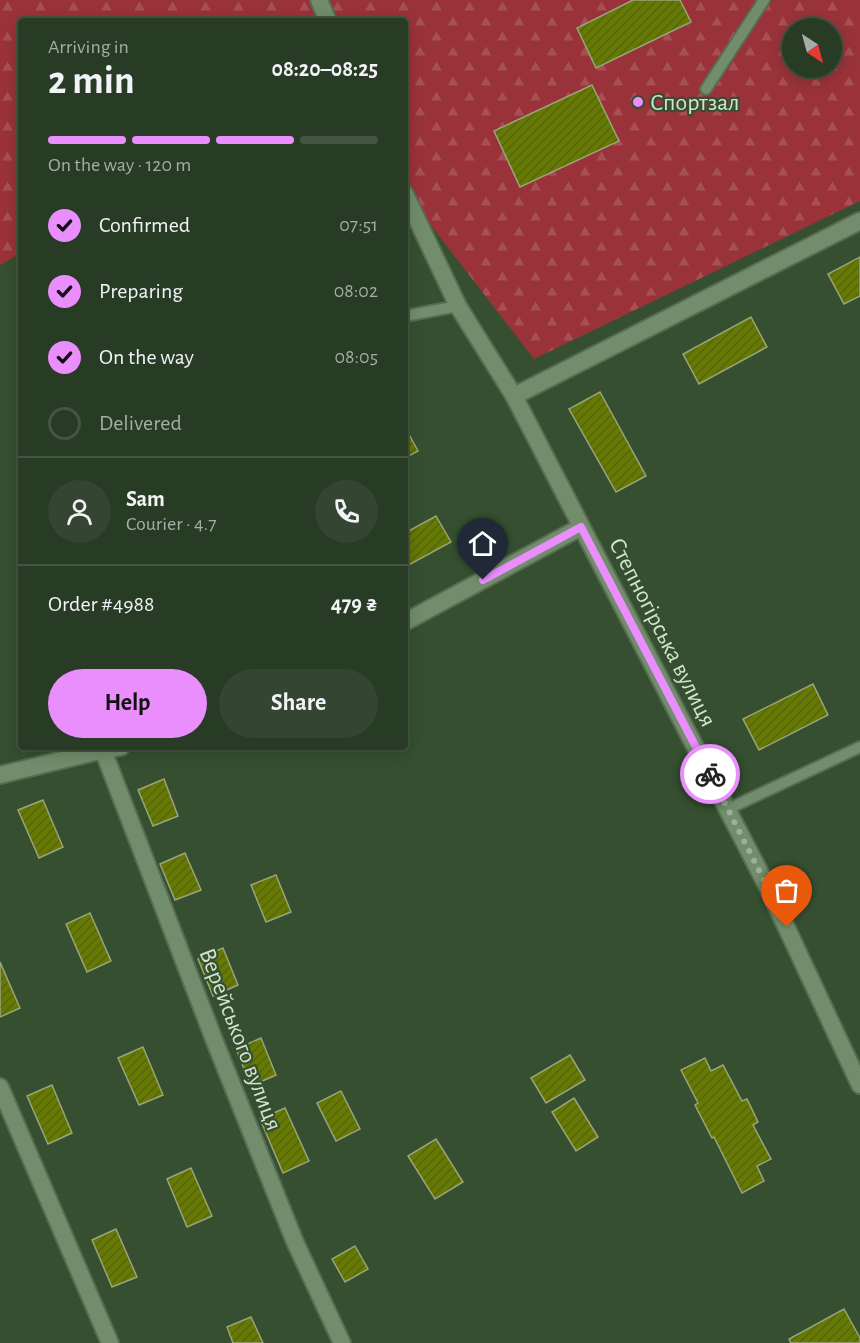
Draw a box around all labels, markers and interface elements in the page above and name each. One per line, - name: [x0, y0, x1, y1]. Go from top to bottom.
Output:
- north arrow: [782, 18, 842, 78]
- map controls: [782, 18, 842, 78]
- text: Arriving in: [48, 37, 129, 57]
- text: 08:20–08:25: [271, 58, 378, 80]
- text: 2 min: [48, 62, 135, 101]
- place label: Спортзал: [650, 91, 739, 115]
- marker: Спортзал: [631, 95, 645, 109]
- text: On the way · 120 m: [48, 155, 191, 175]
- icon: check: [48, 209, 81, 242]
- text: Confirmed: [99, 214, 190, 236]
- text: 07:51: [339, 215, 378, 235]
- icon: check: [48, 275, 81, 308]
- text: Preparing: [99, 280, 183, 302]
- text: 08:02: [334, 281, 378, 301]
- icon: check: [48, 341, 81, 374]
- text: On the way: [99, 346, 194, 368]
- text: 08:05: [334, 347, 378, 367]
- text: Delivered: [99, 412, 182, 434]
- button: person: [48, 480, 111, 543]
- button: phone: [315, 480, 378, 543]
- text: Sam: [126, 488, 165, 510]
- text: Courier · 4.7: [126, 514, 217, 534]
- pin: [457, 518, 508, 580]
- icon: home: [466, 527, 499, 560]
- street label: Степногірська вулиця: [604, 534, 720, 731]
- text: Order #4988: [48, 593, 154, 615]
- text: 479 ₴: [331, 593, 378, 615]
- button: Help: [48, 669, 207, 738]
- button: Share: [219, 669, 378, 738]
- courier: [680, 744, 740, 804]
- icon: bike: [694, 758, 727, 791]
- pin: [761, 865, 812, 927]
- icon: bag: [770, 874, 803, 907]
- street label: Верейського вулиця: [194, 945, 286, 1134]

